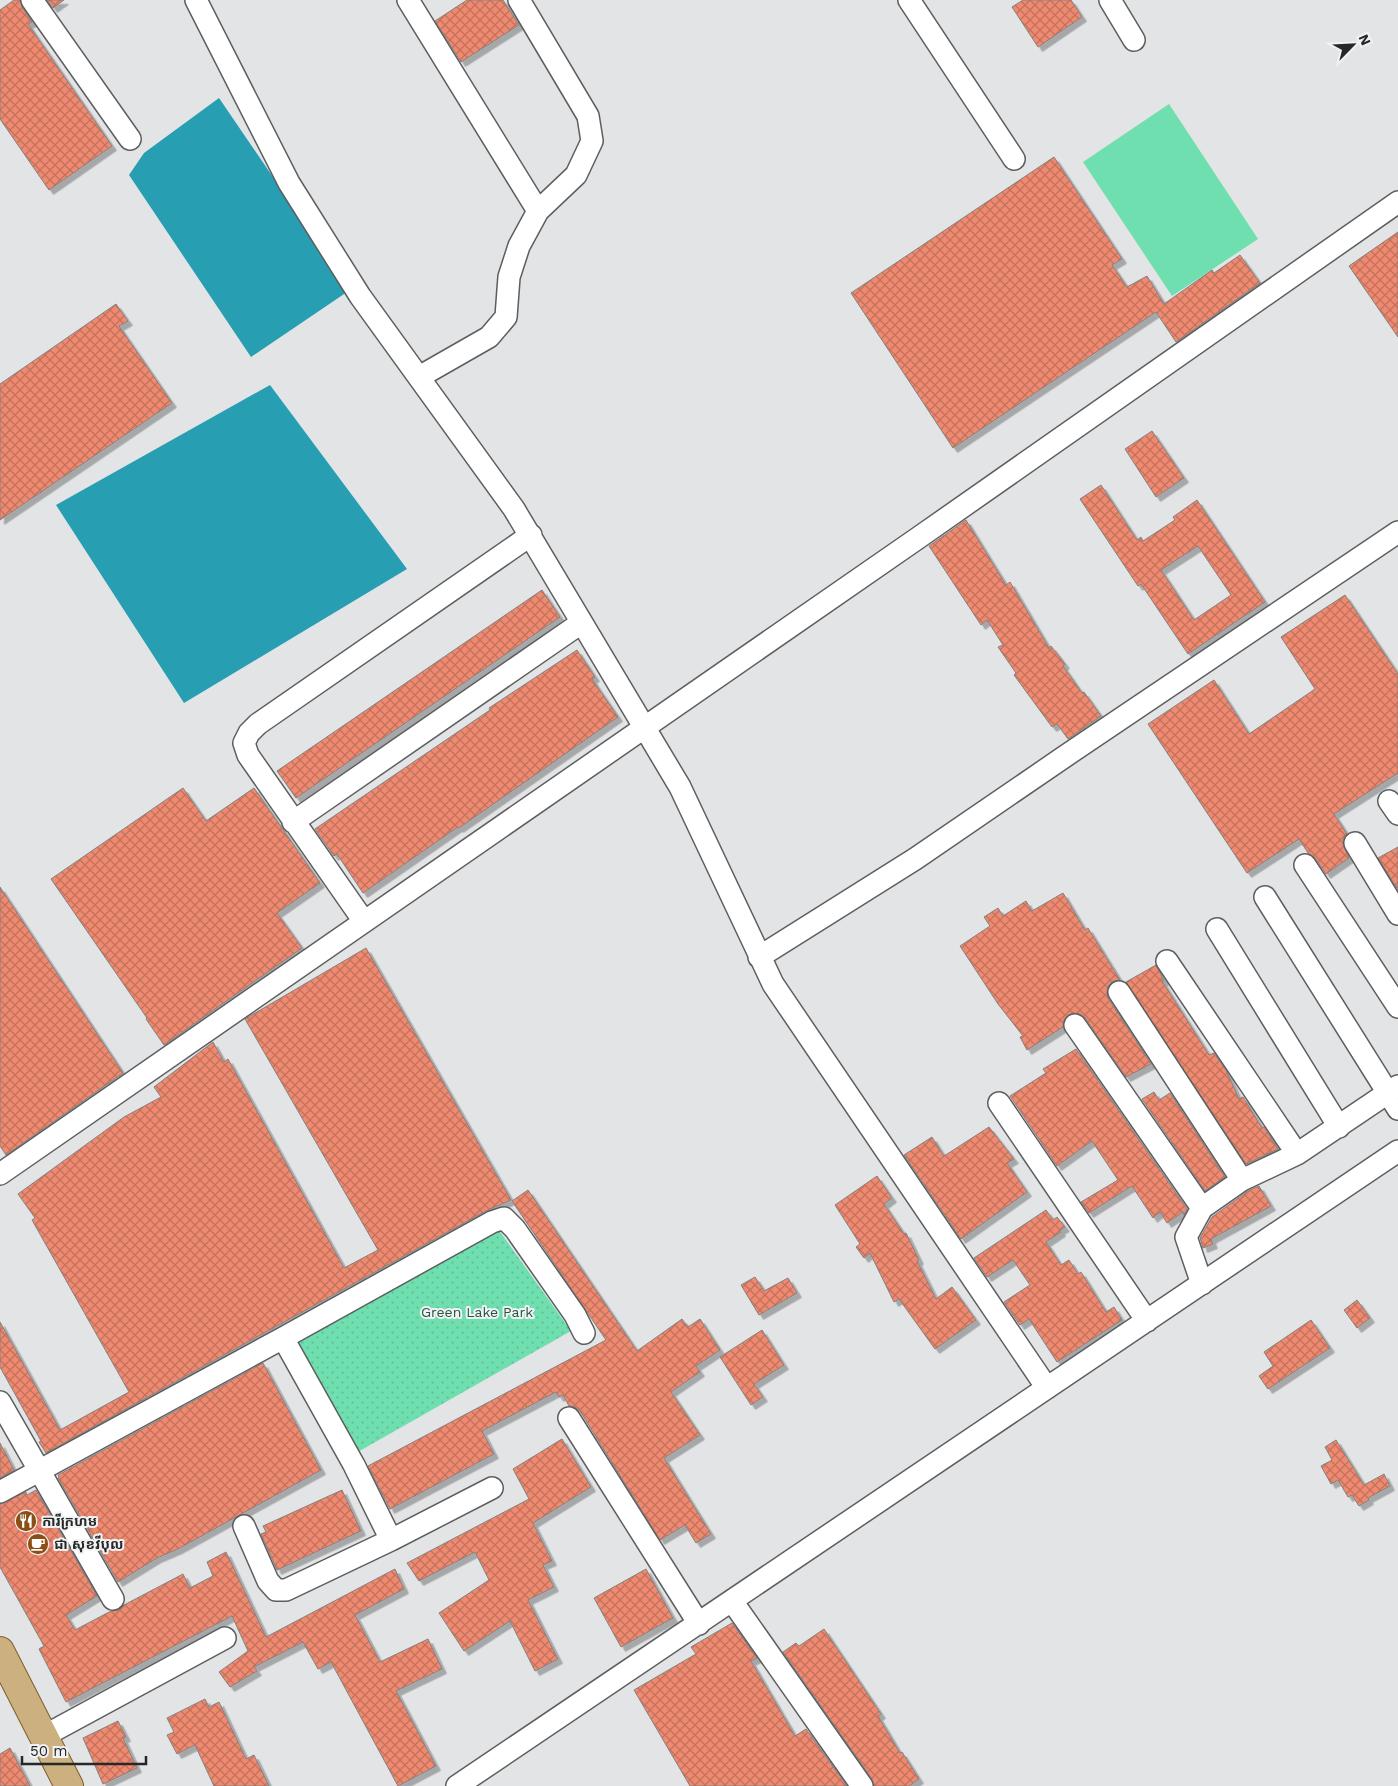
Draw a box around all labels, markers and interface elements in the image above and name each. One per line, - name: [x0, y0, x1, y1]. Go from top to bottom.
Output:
- north arrow: [1328, 20, 1378, 70]
- text: N: [1355, 32, 1374, 48]
- park label: Green Lake Park: [421, 1304, 533, 1320]
- restaurant icon: ការីក្រហម: [14, 1509, 38, 1533]
- place label: ការីក្រហម: [42, 1513, 97, 1530]
- cafe icon: ជា សុខវីបុល: [26, 1532, 50, 1556]
- place label: ជា សុខវីបុល: [54, 1535, 124, 1553]
- scale bar: [22, 1734, 146, 1766]
- text: 50 m: [30, 1742, 67, 1760]

